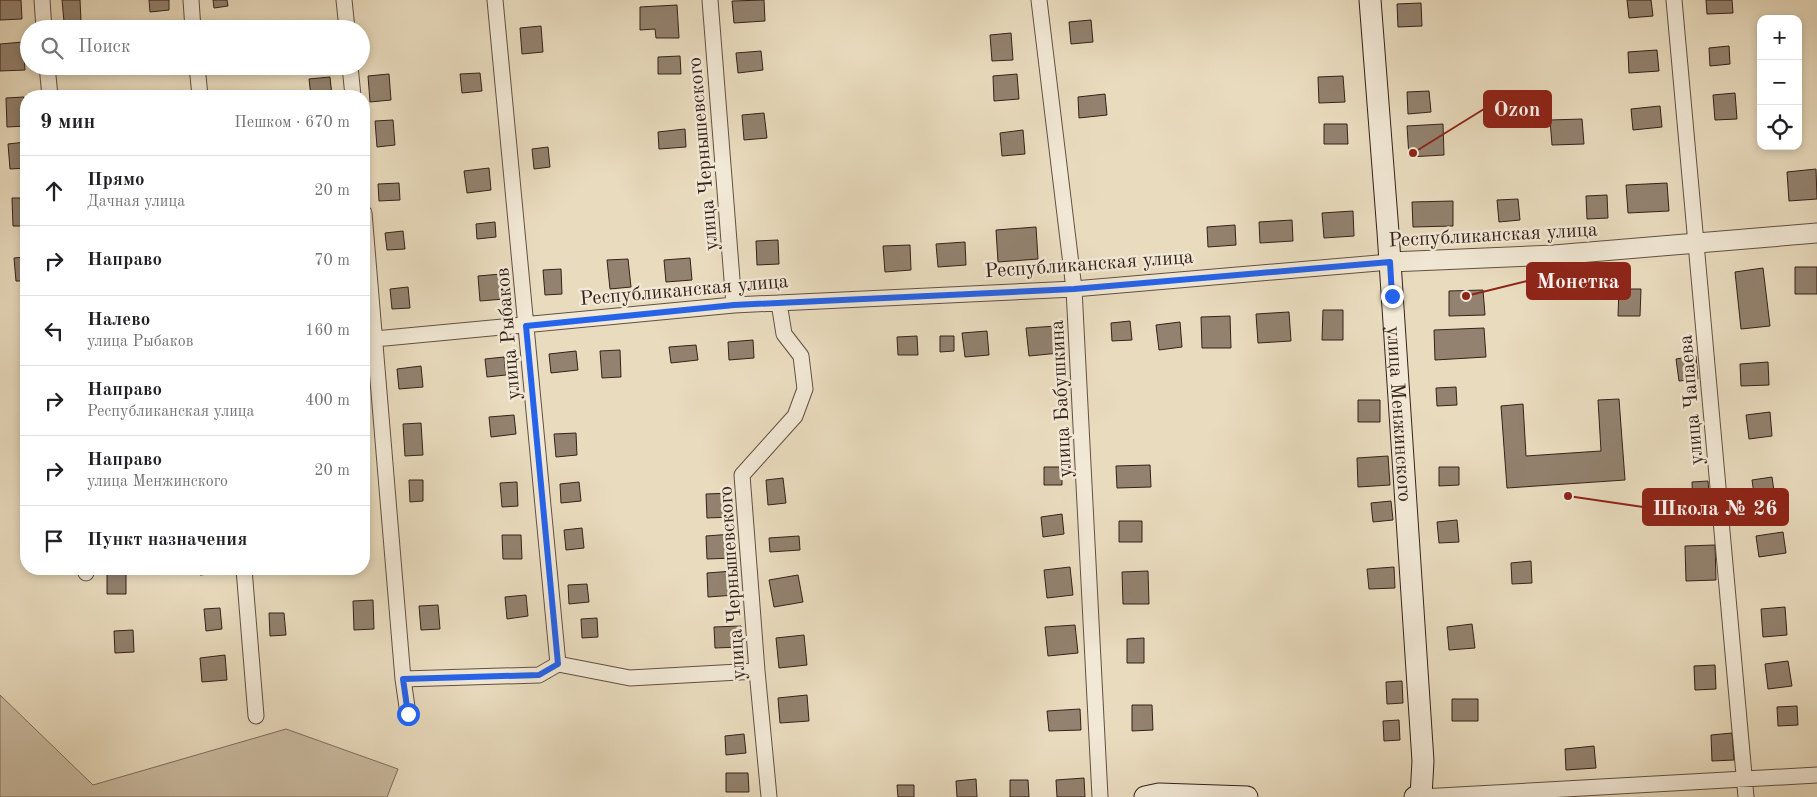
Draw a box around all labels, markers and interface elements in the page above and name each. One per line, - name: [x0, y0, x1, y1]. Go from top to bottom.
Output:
- map controls: [1757, 15, 1802, 150]
- button: +: [1757, 15, 1802, 60]
- search box: [20, 20, 370, 75]
- icon: search: [38, 34, 66, 62]
- text: Поиск: [78, 38, 130, 57]
- street label: улица Чернышевского: [686, 56, 722, 252]
- button: −: [1757, 60, 1802, 105]
- callout: Ozon: [1484, 91, 1551, 127]
- text: Ozon: [1494, 100, 1540, 121]
- button: locate: [1757, 105, 1802, 150]
- text: 9 мин: [40, 112, 95, 133]
- text: Пешком · 670 m: [234, 115, 350, 131]
- text: Прямо: [87, 171, 145, 190]
- icon: ahead: [40, 177, 68, 205]
- text: 20 m: [314, 183, 350, 199]
- text: Дачная улица: [87, 194, 185, 210]
- street label: Республиканская улица: [1388, 221, 1598, 251]
- icon: right: [40, 247, 68, 275]
- street label: Республиканская улица: [984, 248, 1194, 282]
- text: Направо: [87, 251, 162, 270]
- text: 70 m: [314, 253, 350, 269]
- callout: Монетка: [1527, 263, 1630, 299]
- street label: улица Рыбаков: [493, 267, 525, 401]
- street label: Республиканская улица: [579, 272, 789, 310]
- text: Монетка: [1537, 272, 1620, 293]
- route end: [1381, 285, 1404, 308]
- text: Налево: [87, 311, 150, 330]
- icon: left: [40, 317, 68, 345]
- street label: улица Бабушкина: [1048, 319, 1076, 478]
- text: 160 m: [305, 323, 350, 339]
- street label: улица Менжинского: [1382, 325, 1414, 503]
- text: улица Рыбаков: [87, 334, 193, 350]
- street label: улица Чапаева: [1676, 334, 1708, 466]
- text: Направо: [87, 381, 162, 400]
- icon: right: [40, 387, 68, 415]
- text: 400 m: [305, 393, 350, 409]
- text: Республиканская улица: [87, 404, 255, 420]
- text: Направо: [87, 451, 162, 470]
- icon: right: [40, 457, 68, 485]
- text: 20 m: [314, 463, 350, 479]
- text: улица Менжинского: [87, 474, 228, 490]
- street label: улица Чернышевского: [716, 485, 750, 681]
- callout: Школа № 26: [1643, 489, 1788, 525]
- text: Школа № 26: [1653, 499, 1778, 520]
- icon: arrive: [40, 527, 68, 555]
- text: Пункт назначения: [87, 531, 247, 550]
- route start: [397, 703, 420, 726]

